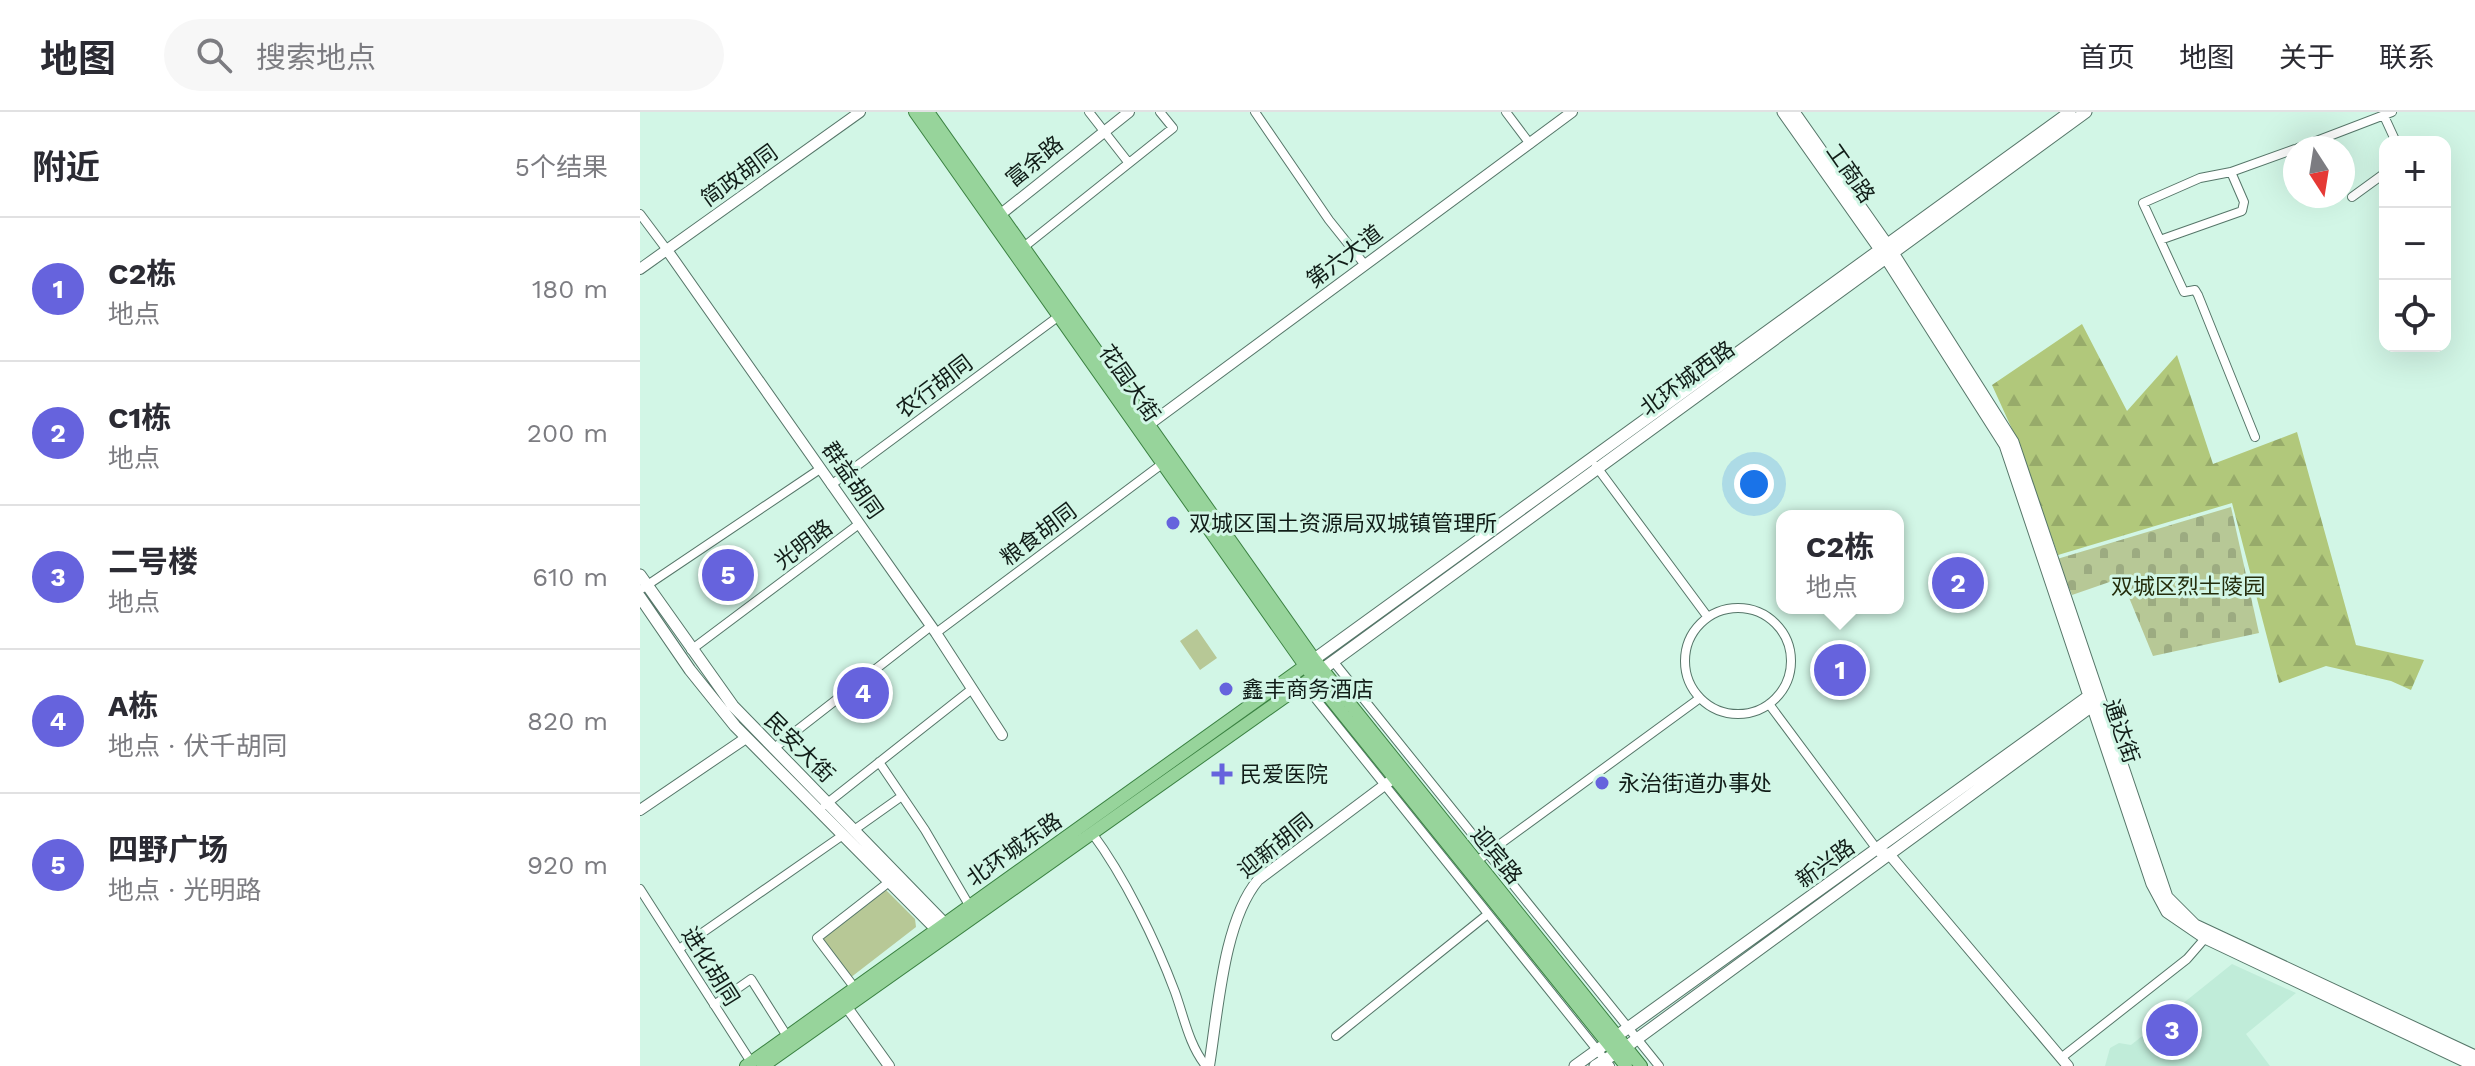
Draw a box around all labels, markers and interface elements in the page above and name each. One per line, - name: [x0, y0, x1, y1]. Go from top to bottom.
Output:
- search box: [164, 19, 724, 91]
- icon: search: [192, 33, 236, 77]
- text: 地图: [40, 37, 116, 81]
- text: 搜索地点: [256, 40, 376, 75]
- text: 首页: [2079, 41, 2135, 74]
- text: 地图: [2179, 41, 2235, 74]
- text: 关于: [2279, 41, 2335, 74]
- text: 联系: [2379, 41, 2435, 74]
- street label: 富余路: [1001, 131, 1068, 192]
- north arrow: [2283, 136, 2355, 208]
- map controls: [2379, 136, 2451, 352]
- button: +: [2379, 136, 2451, 208]
- street label: 简政胡同: [696, 139, 782, 211]
- street label: 工商路: [1821, 139, 1880, 207]
- text: 附近: [32, 147, 100, 187]
- text: 5个结果: [515, 152, 608, 182]
- button: −: [2379, 208, 2451, 280]
- street label: 第六大道: [1302, 220, 1387, 293]
- text: C2栋: [108, 256, 176, 291]
- text: 1: [52, 274, 64, 304]
- text: 180 m: [532, 274, 608, 304]
- button: locate: [2379, 280, 2451, 352]
- text: 地点: [108, 299, 160, 329]
- street label: 北环城西路: [1635, 336, 1739, 421]
- street label: 花园大街: [1094, 340, 1165, 427]
- street label: 农行胡同: [892, 350, 977, 423]
- text: C1栋: [108, 400, 171, 435]
- text: 2: [50, 418, 66, 448]
- text: 200 m: [527, 418, 608, 448]
- street label: 群益胡同: [817, 437, 888, 524]
- text: 地点: [108, 443, 160, 473]
- your location: [1734, 464, 1774, 504]
- street label: 粮食胡同: [996, 498, 1081, 571]
- popup: [1776, 510, 1904, 614]
- place label: 双城区国土资源局双城镇管理所: [1189, 511, 1497, 536]
- marker: 双城区国土资源局双城镇管理所: [1164, 514, 1182, 532]
- street label: 光明路: [769, 515, 837, 574]
- text: C2栋: [1806, 529, 1874, 564]
- text: 二号楼: [108, 544, 198, 579]
- pin: 5: [702, 545, 754, 605]
- pin: 2: [1932, 553, 1984, 613]
- text: 3: [50, 562, 66, 592]
- text: 610 m: [532, 562, 608, 592]
- text: 地点: [1806, 572, 1858, 602]
- park label: 双城区烈士陵园: [2111, 574, 2265, 599]
- text: 地点: [108, 587, 160, 617]
- pin: 1: [1814, 640, 1866, 700]
- pin: 4: [837, 663, 889, 723]
- place label: 鑫丰商务酒店: [1242, 677, 1374, 702]
- marker: 鑫丰商务酒店: [1217, 680, 1235, 698]
- text: A栋: [108, 688, 158, 723]
- street label: 通达街: [2099, 696, 2144, 766]
- text: 4: [50, 706, 66, 736]
- text: 820 m: [527, 706, 608, 736]
- street label: 民安大街: [760, 707, 840, 787]
- text: 地点 · 伏千胡同: [108, 731, 288, 761]
- place label: 民爱医院: [1240, 762, 1328, 787]
- marker: 民爱医院: [1211, 763, 1233, 785]
- place label: 永治街道办事处: [1618, 771, 1772, 796]
- marker: 永治街道办事处: [1593, 774, 1611, 792]
- street label: 北环城东路: [962, 808, 1067, 891]
- street label: 迎新胡同: [1233, 808, 1317, 883]
- street label: 迎宾路: [1466, 822, 1527, 889]
- text: 四野广场: [108, 832, 228, 867]
- street label: 新兴路: [1791, 834, 1859, 893]
- text: 5: [50, 850, 66, 880]
- text: 920 m: [527, 850, 608, 880]
- text: 地点 · 光明路: [108, 875, 262, 905]
- street label: 进化胡同: [677, 922, 744, 1010]
- pin: 3: [2146, 1000, 2198, 1060]

